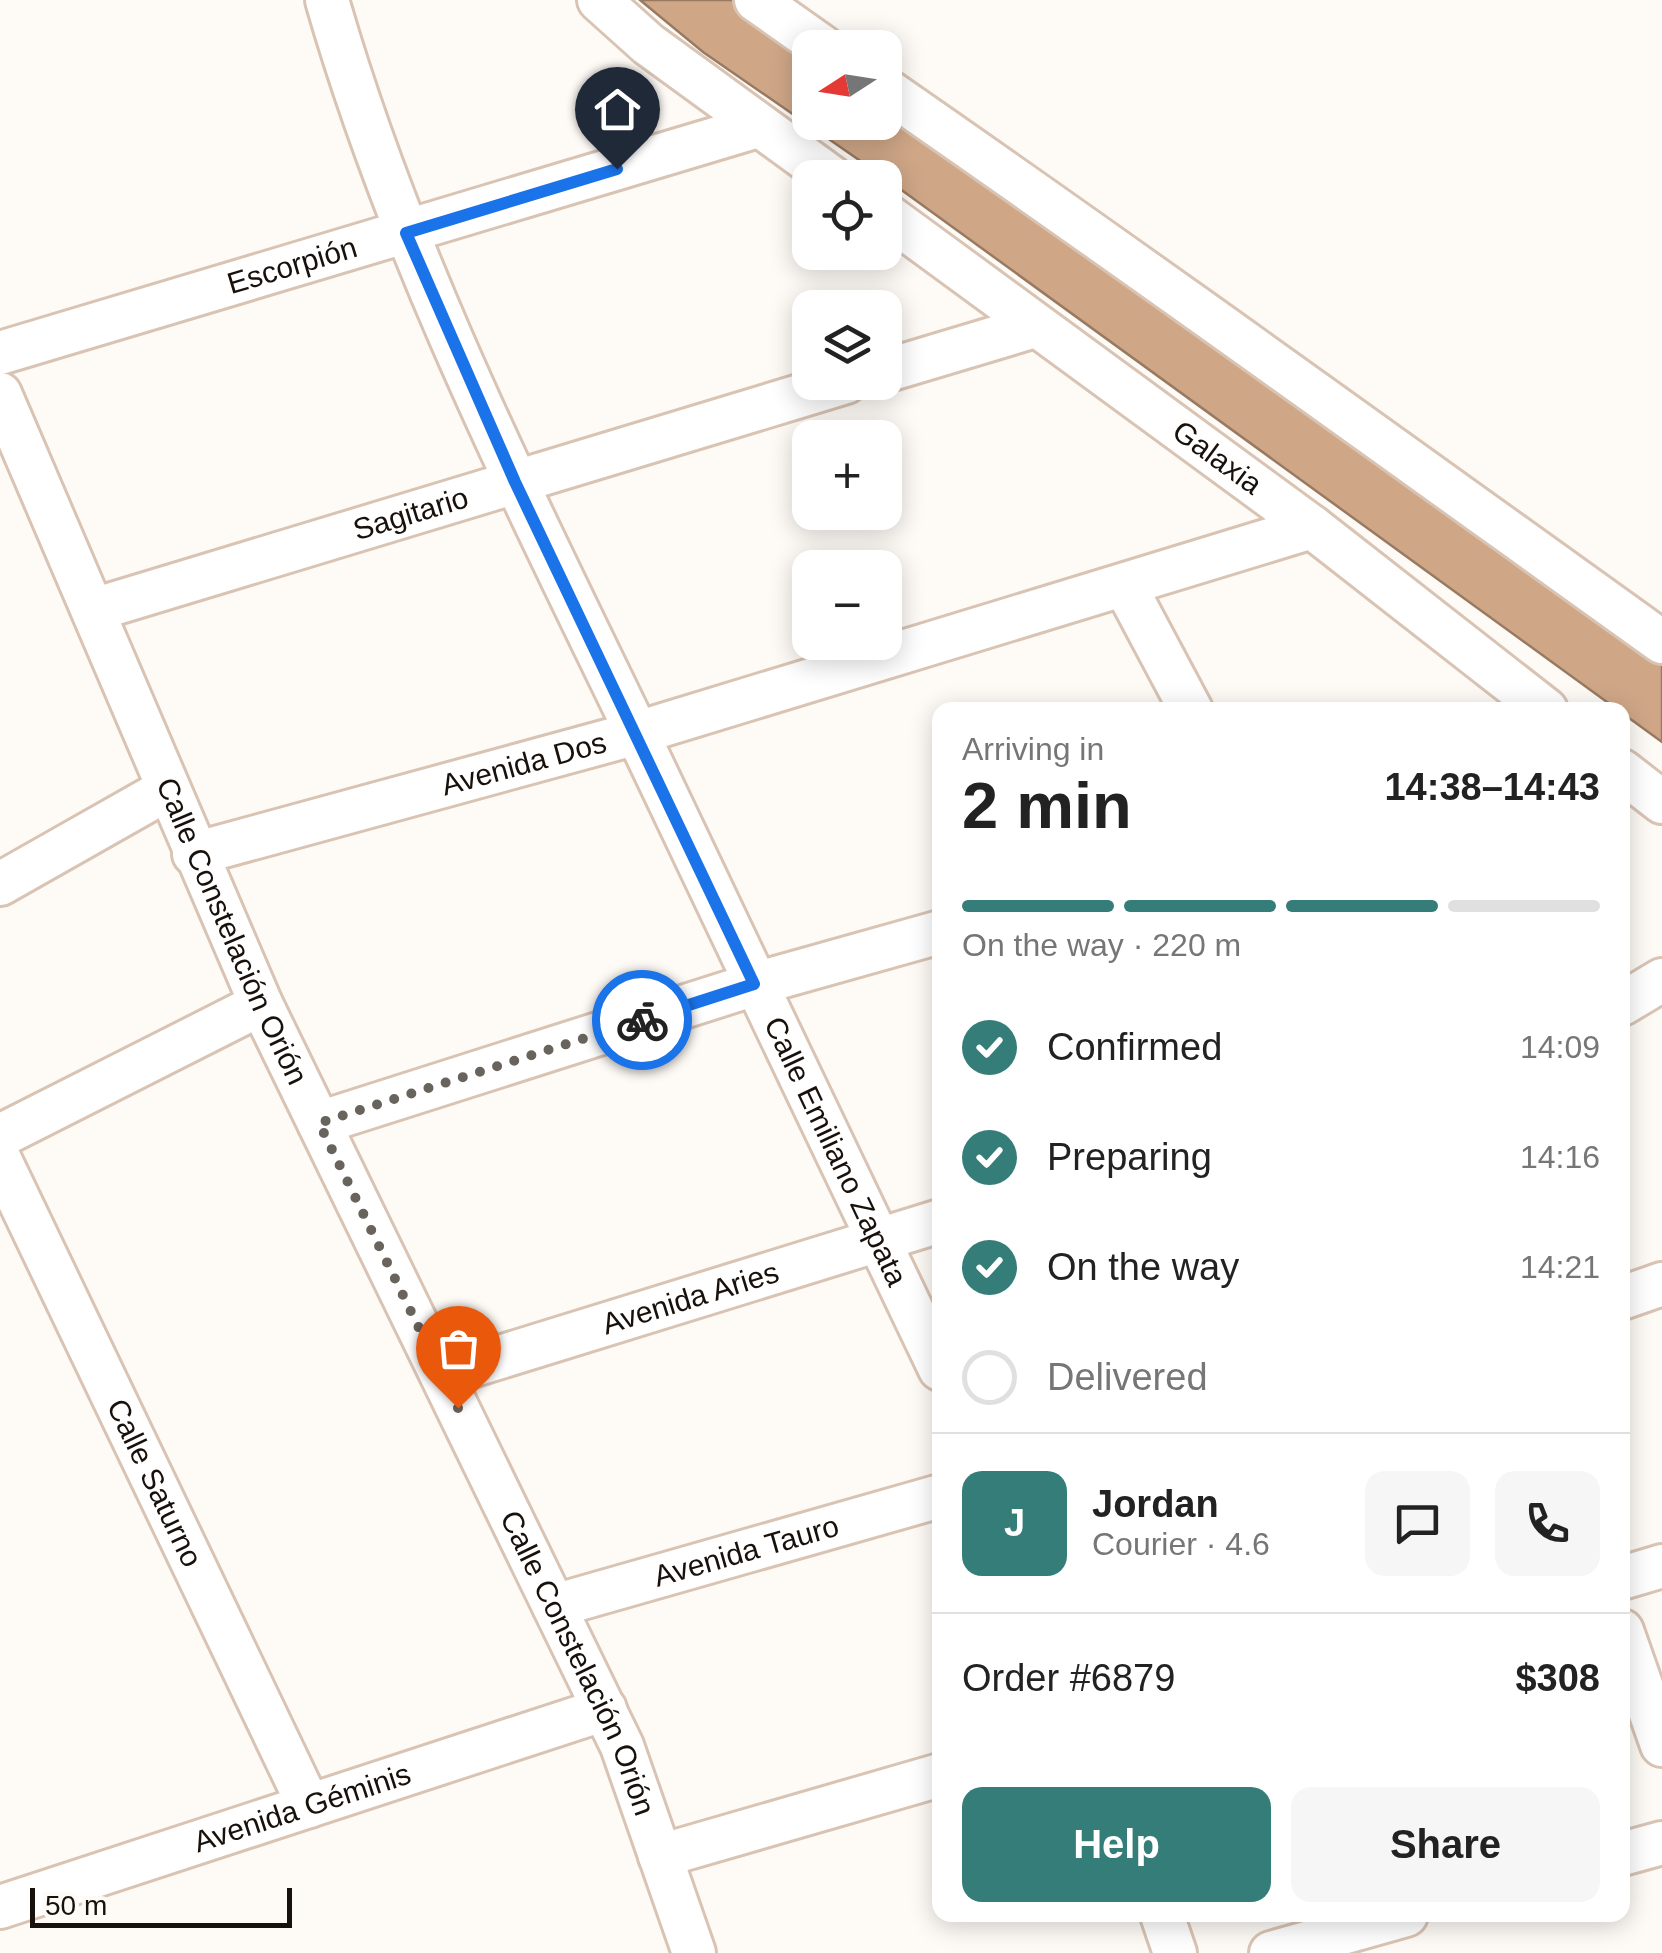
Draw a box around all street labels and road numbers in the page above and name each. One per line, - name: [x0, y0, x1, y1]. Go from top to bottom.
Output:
- street label: Escorpión: [223, 230, 361, 300]
- street label: Galaxia: [1167, 414, 1269, 501]
- street label: Sagitario: [349, 480, 472, 546]
- street label: Avenida Dos: [438, 725, 610, 802]
- street label: Calle Constelación Orión: [150, 773, 315, 1090]
- street label: Calle Emiliano Zapata: [758, 1011, 914, 1291]
- street label: Avenida Aries: [598, 1255, 783, 1340]
- street label: Calle Saturno: [101, 1394, 209, 1572]
- street label: Calle Constelación Orión: [494, 1505, 662, 1820]
- street label: Avenida Tauro: [650, 1509, 842, 1593]
- street label: Avenida Géminis: [189, 1757, 415, 1858]

